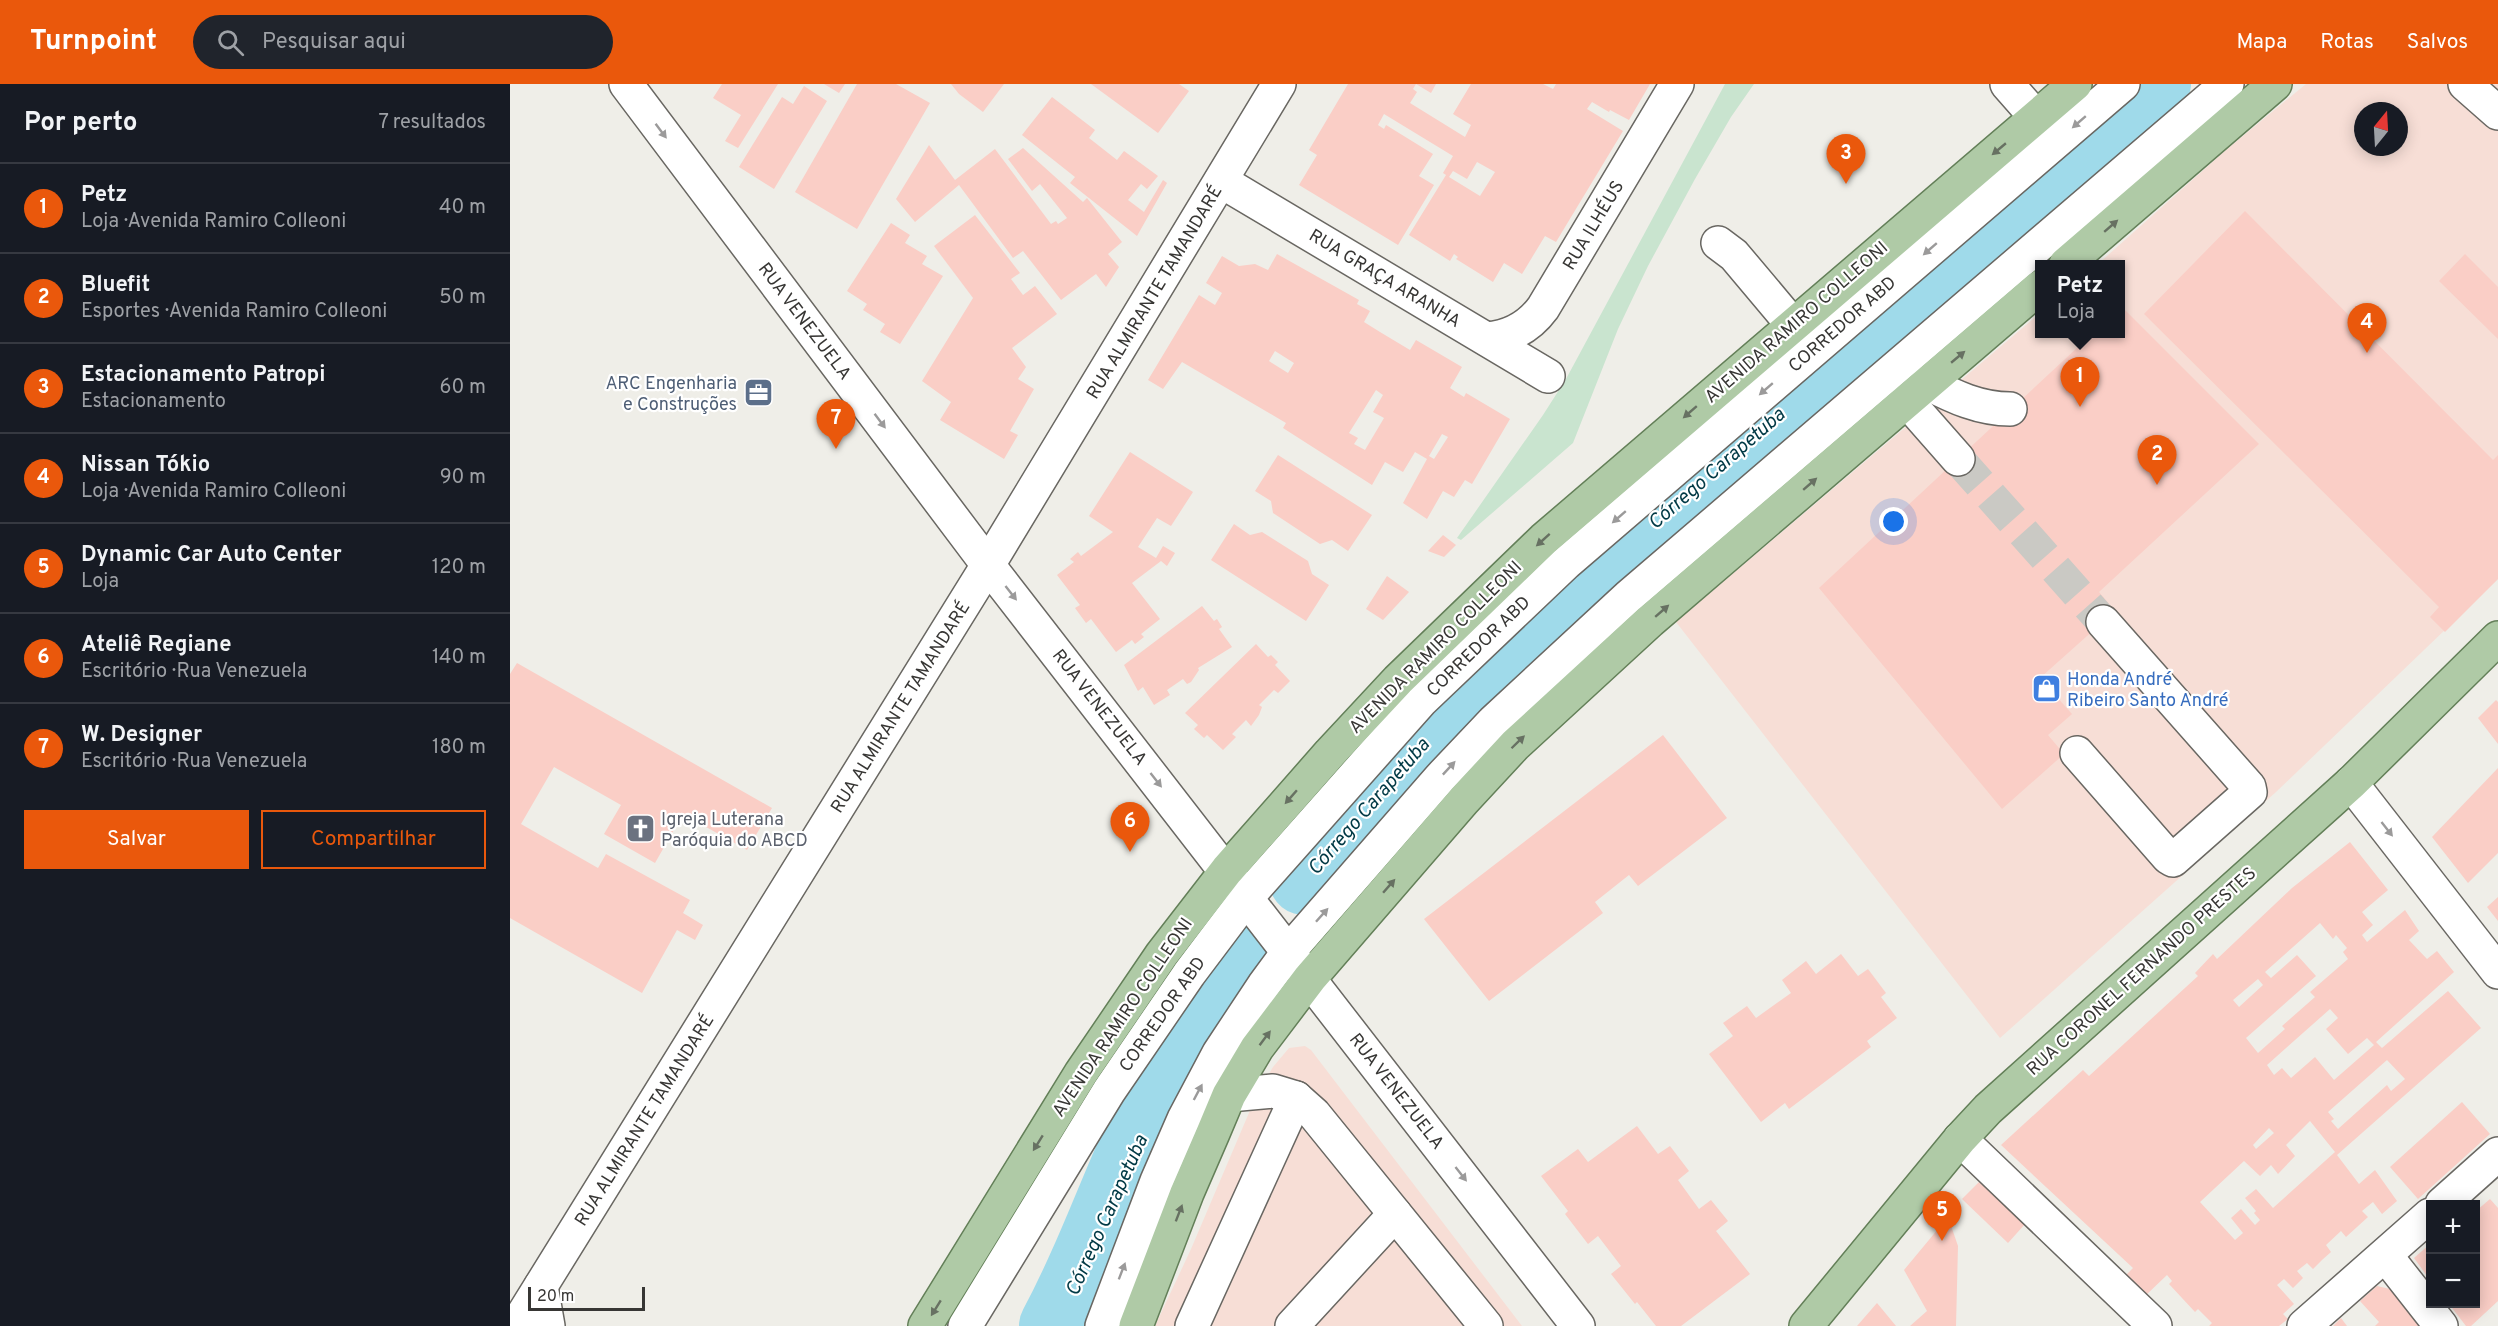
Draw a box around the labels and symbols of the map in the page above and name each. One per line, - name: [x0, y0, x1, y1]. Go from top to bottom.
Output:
- north arrow: [2354, 102, 2408, 156]
- one-way arrow: [2072, 115, 2087, 128]
- one-way arrow: [655, 123, 667, 138]
- pin: 3: [1826, 135, 1866, 184]
- one-way arrow: [1991, 143, 2007, 156]
- street label: RUA ILHÉUS: [1557, 176, 1630, 275]
- street label: RUA ALMIRANTE TAMANDARÉ: [1080, 181, 1228, 404]
- one-way arrow: [2103, 220, 2118, 233]
- street label: RUA GRAÇA ARANHA: [1304, 225, 1464, 334]
- street label: AVENIDA RAMIRO COLLEONI: [1701, 237, 1893, 409]
- one-way arrow: [1922, 242, 1938, 255]
- street label: RUA VENEZUELA: [752, 259, 856, 385]
- street label: CORREDOR ABD: [1784, 272, 1902, 378]
- pin: 4: [2348, 304, 2386, 353]
- one-way arrow: [1950, 350, 1966, 363]
- pin: 1: [2060, 358, 2100, 407]
- place label: ARC Engenharia e Construções: [605, 373, 737, 417]
- office icon: ARC Engenharia e Construções: [742, 377, 774, 409]
- one-way arrow: [1759, 382, 1774, 395]
- pin: 7: [816, 400, 856, 449]
- water label: Córrego Carapetuba: [1643, 402, 1792, 536]
- one-way arrow: [1683, 405, 1698, 418]
- one-way arrow: [874, 412, 886, 428]
- pin: 2: [2138, 436, 2176, 485]
- one-way arrow: [1802, 478, 1817, 491]
- your location: [1879, 507, 1908, 536]
- one-way arrow: [1612, 510, 1627, 523]
- one-way arrow: [1536, 533, 1551, 546]
- street label: AVENIDA RAMIRO COLLEONI: [1345, 557, 1527, 739]
- one-way arrow: [1004, 585, 1016, 600]
- street label: CORREDOR ABD: [1422, 592, 1536, 702]
- street label: RUA ALMIRANTE TAMANDARÉ: [825, 596, 976, 818]
- one-way arrow: [1654, 604, 1670, 617]
- street label: RUA VENEZUELA: [1046, 645, 1151, 771]
- place label: Honda André Ribeiro Santo André: [2067, 669, 2229, 713]
- shop icon: Honda André Ribeiro Santo André: [2030, 673, 2062, 705]
- water label: Córrego Carapetuba: [1303, 733, 1437, 881]
- one-way arrow: [1511, 736, 1525, 750]
- one-way arrow: [1442, 761, 1455, 776]
- one-way arrow: [1150, 772, 1162, 787]
- one-way arrow: [1284, 790, 1298, 805]
- pin: 6: [1110, 802, 1150, 852]
- place label: Igreja Luterana Paróquia do ABCD: [661, 809, 808, 853]
- church icon: Igreja Luterana Paróquia do ABCD: [624, 813, 656, 845]
- one-way arrow: [2381, 821, 2393, 837]
- street label: RUA CORONEL FERNANDO PRESTES: [2022, 863, 2262, 1081]
- one-way arrow: [1382, 879, 1395, 894]
- one-way arrow: [1315, 908, 1329, 923]
- street label: AVENIDA RAMIRO COLLEONI: [1048, 914, 1199, 1122]
- street label: CORREDOR ABD: [1115, 953, 1212, 1077]
- street label: RUA ALMIRANTE TAMANDARÉ: [569, 1009, 720, 1231]
- street label: RUA VENEZUELA: [1343, 1029, 1448, 1155]
- one-way arrow: [1258, 1030, 1271, 1046]
- one-way arrow: [1193, 1083, 1203, 1100]
- water label: Córrego Carapetuba: [1061, 1131, 1155, 1300]
- one-way arrow: [1033, 1134, 1044, 1151]
- one-way arrow: [1454, 1166, 1466, 1181]
- pin: 5: [1922, 1192, 1962, 1241]
- one-way arrow: [1175, 1203, 1185, 1221]
- one-way arrow: [1118, 1262, 1128, 1280]
- scale bar: [528, 1284, 645, 1312]
- one-way arrow: [930, 1300, 941, 1317]

